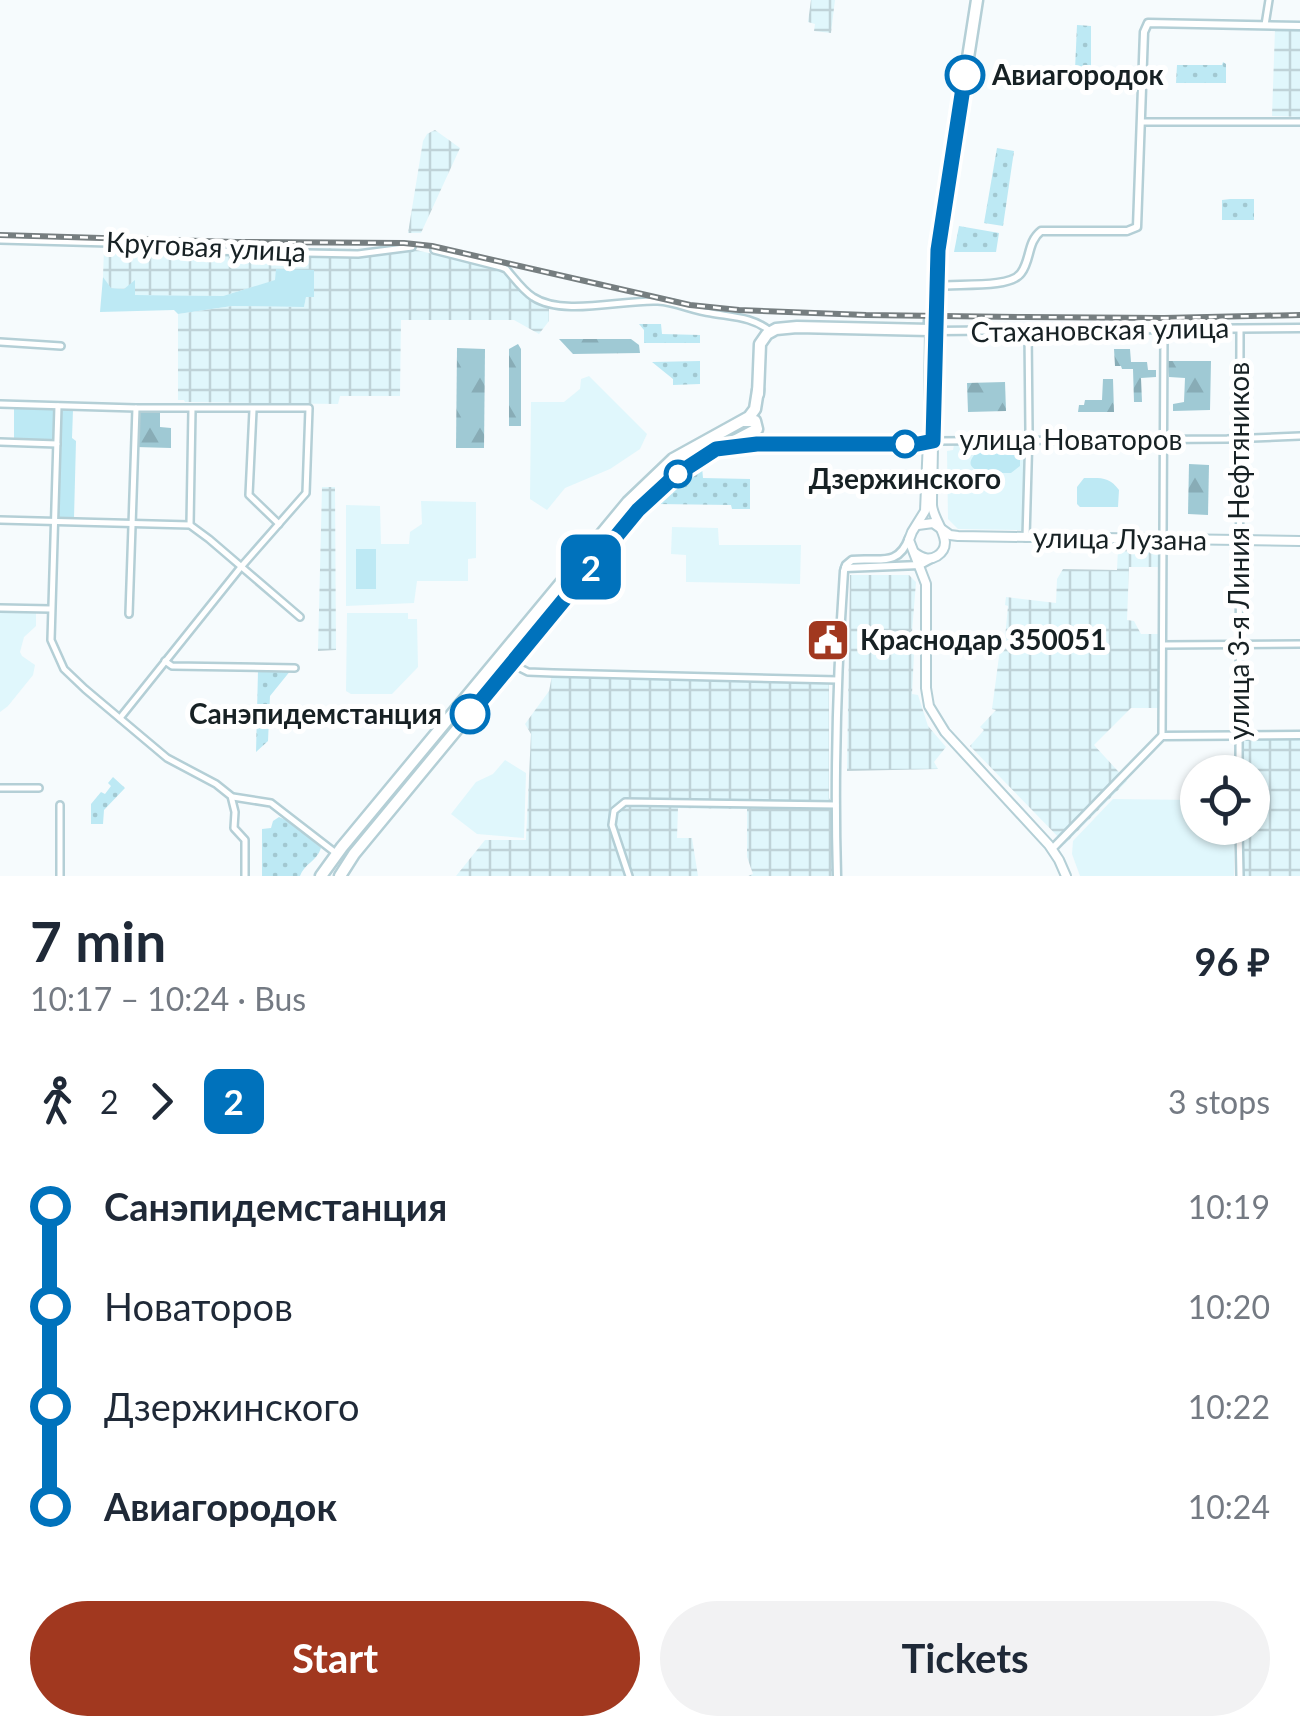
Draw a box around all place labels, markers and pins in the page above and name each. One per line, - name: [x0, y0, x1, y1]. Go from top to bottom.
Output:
- marker: Авиагородок: [946, 56, 984, 94]
- place label: Авиагородок: [991, 57, 1164, 91]
- marker: Дзержинского: [892, 431, 918, 457]
- unlabelled marker: [665, 461, 691, 487]
- place label: Дзержинского: [809, 461, 1001, 495]
- public building icon: Краснодар 350051: [805, 617, 851, 663]
- place label: Краснодар 350051: [860, 622, 1107, 656]
- marker: Санэпидемстанция: [451, 695, 489, 733]
- place label: Санэпидемстанция: [189, 696, 442, 730]

